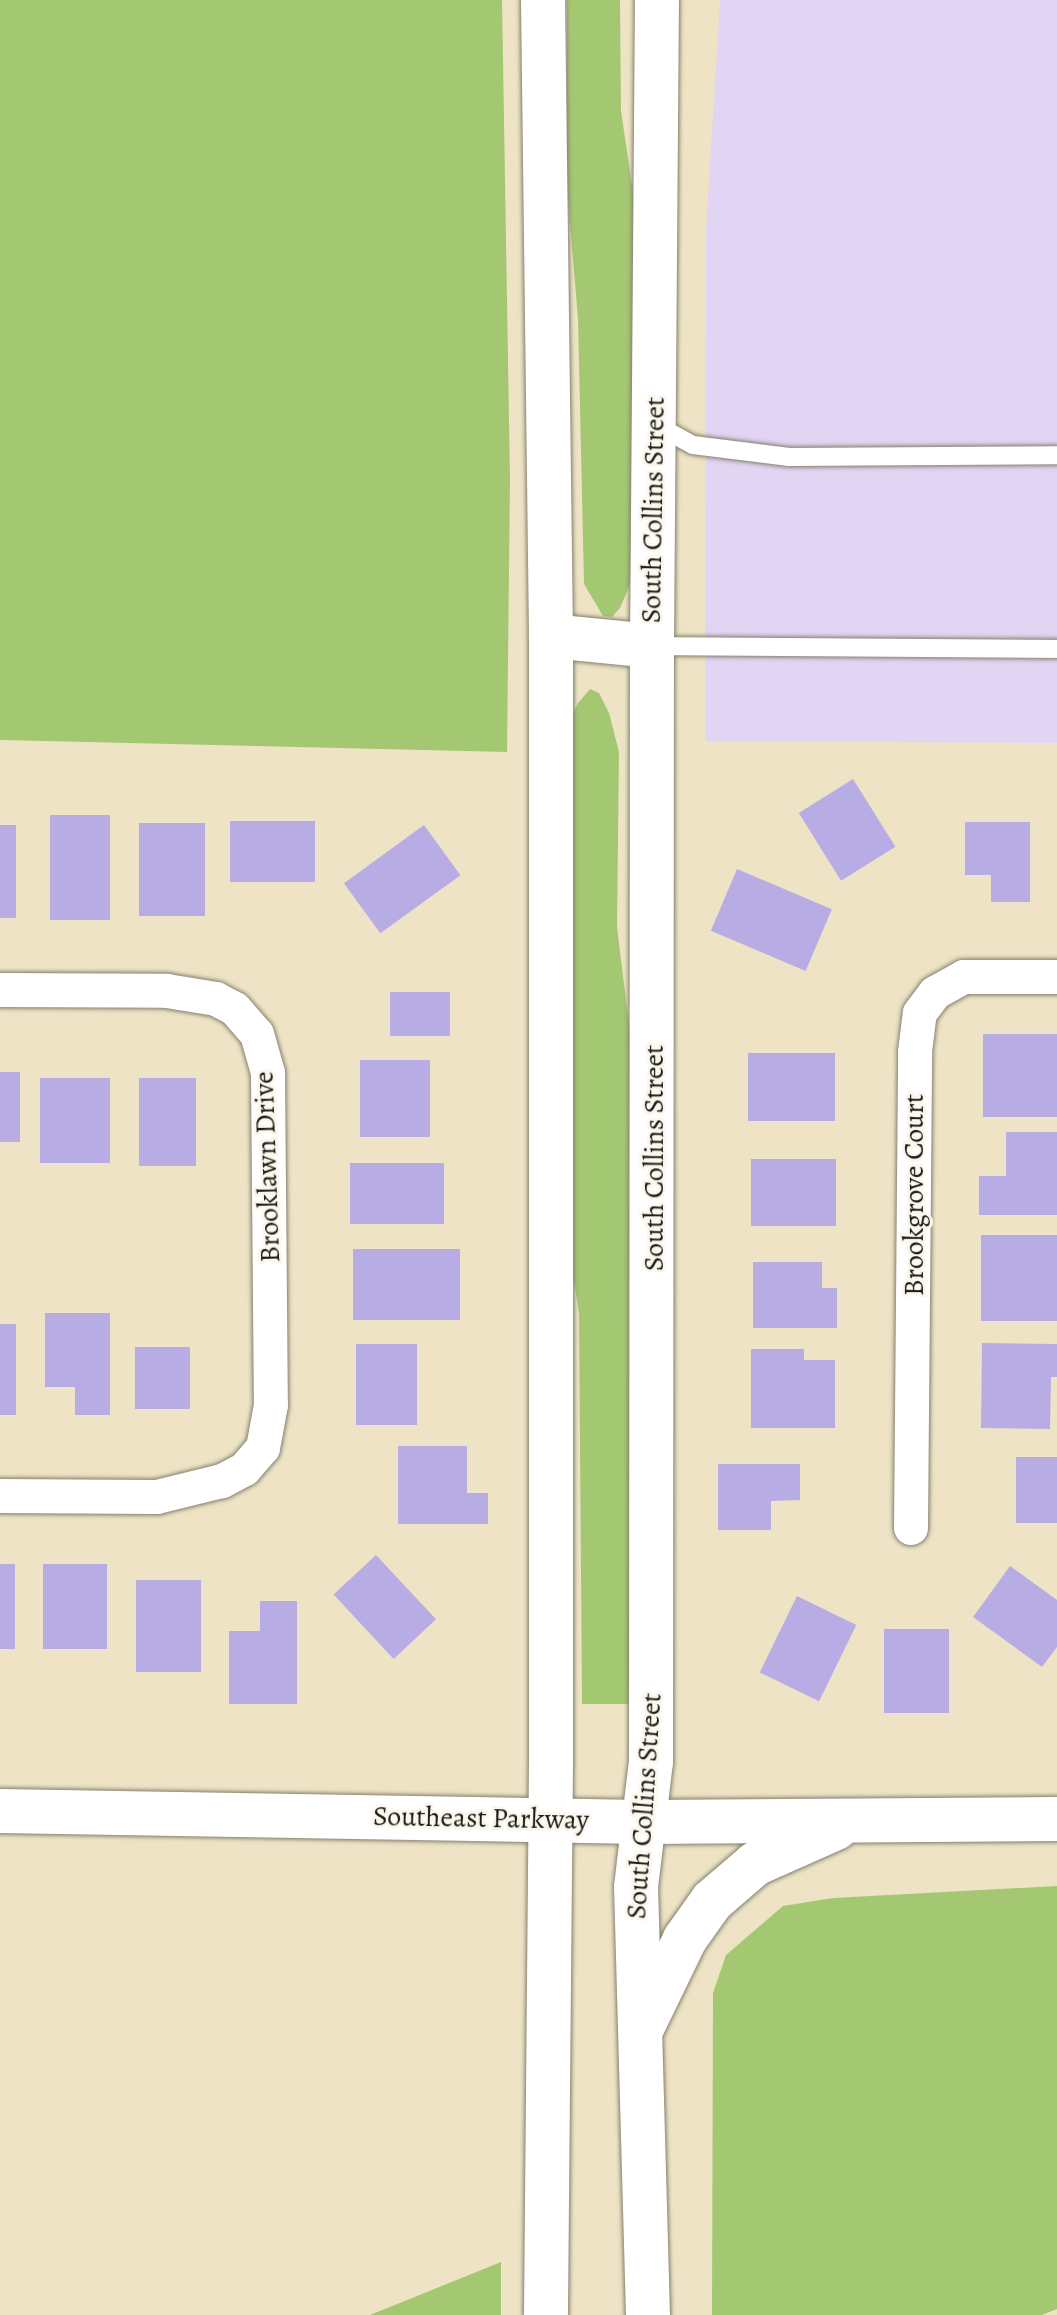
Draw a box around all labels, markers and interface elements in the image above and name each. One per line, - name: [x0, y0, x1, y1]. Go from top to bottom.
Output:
- street label: South Collins Street: [634, 396, 672, 624]
- street label: South Collins Street: [637, 1045, 671, 1271]
- street label: Brooklawn Drive: [247, 1071, 287, 1263]
- street label: Brookgrove Court: [897, 1094, 931, 1296]
- street label: South Collins Street: [619, 1692, 669, 1920]
- street label: Southeast Parkway: [373, 1799, 589, 1837]

